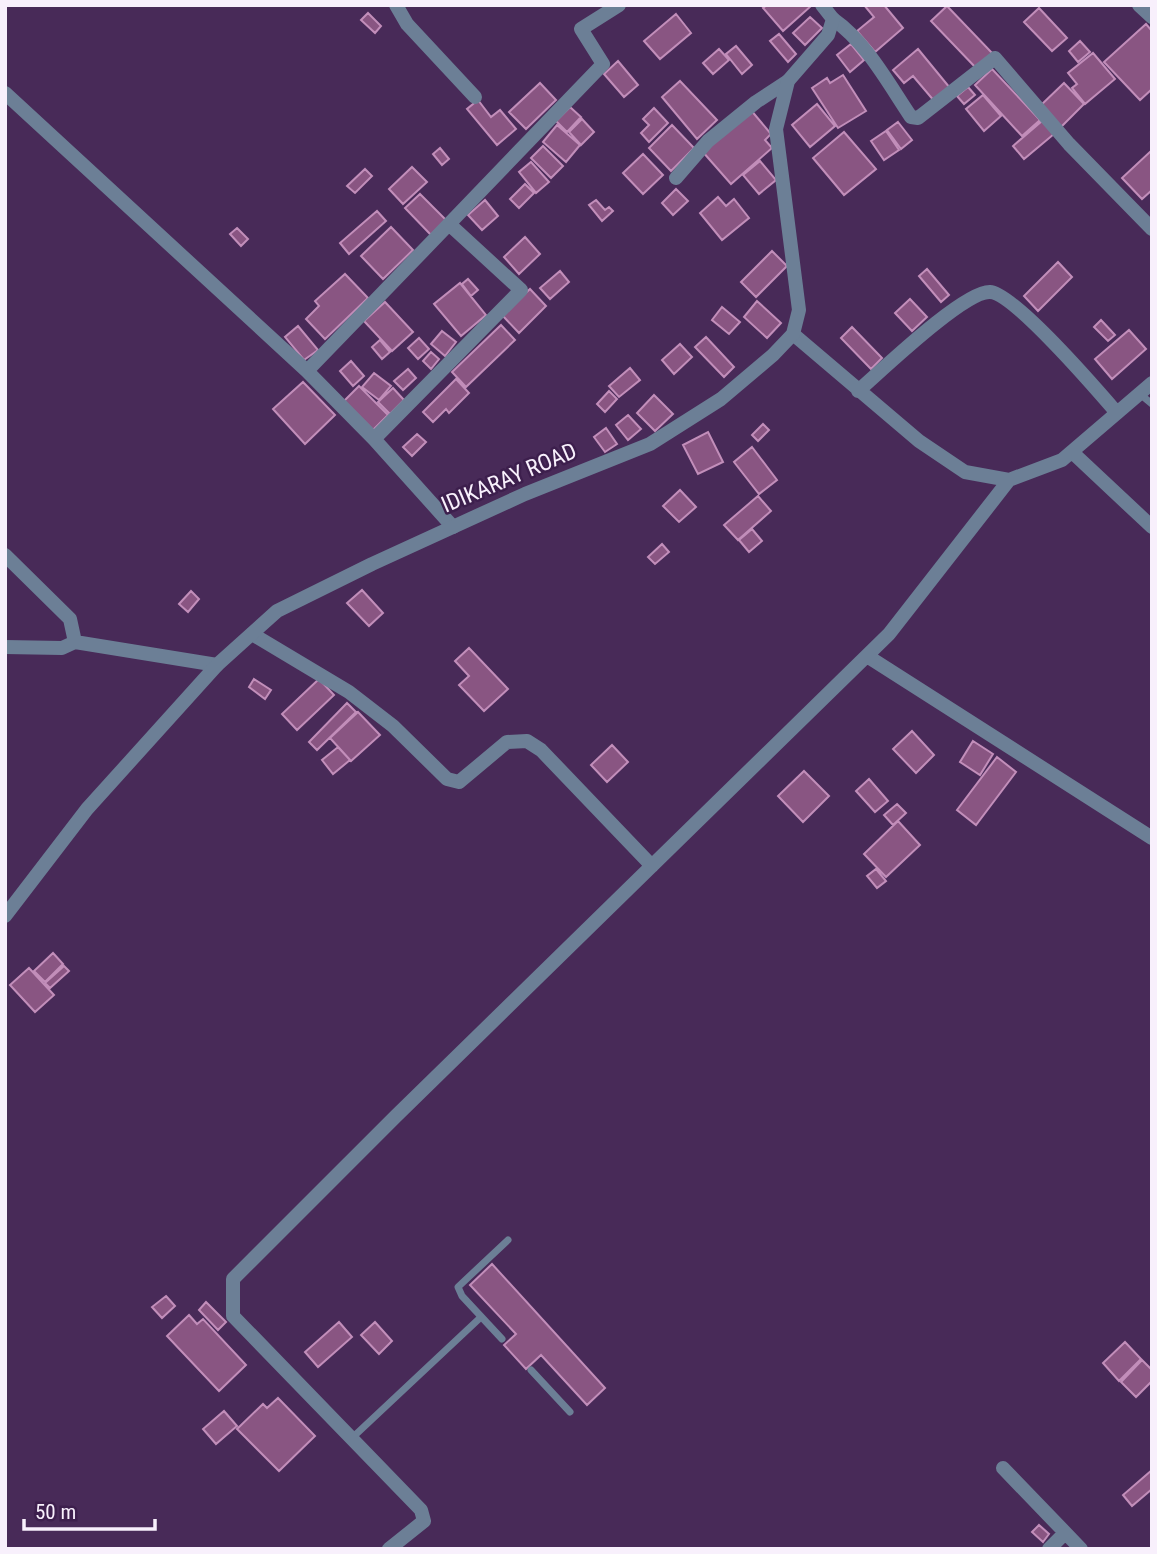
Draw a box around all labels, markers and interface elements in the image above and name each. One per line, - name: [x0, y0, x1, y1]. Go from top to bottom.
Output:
- street label: IDIKARAY ROAD: [437, 437, 581, 519]
- scale bar: [24, 1488, 156, 1532]
- text: 50 m: [35, 1500, 76, 1524]

